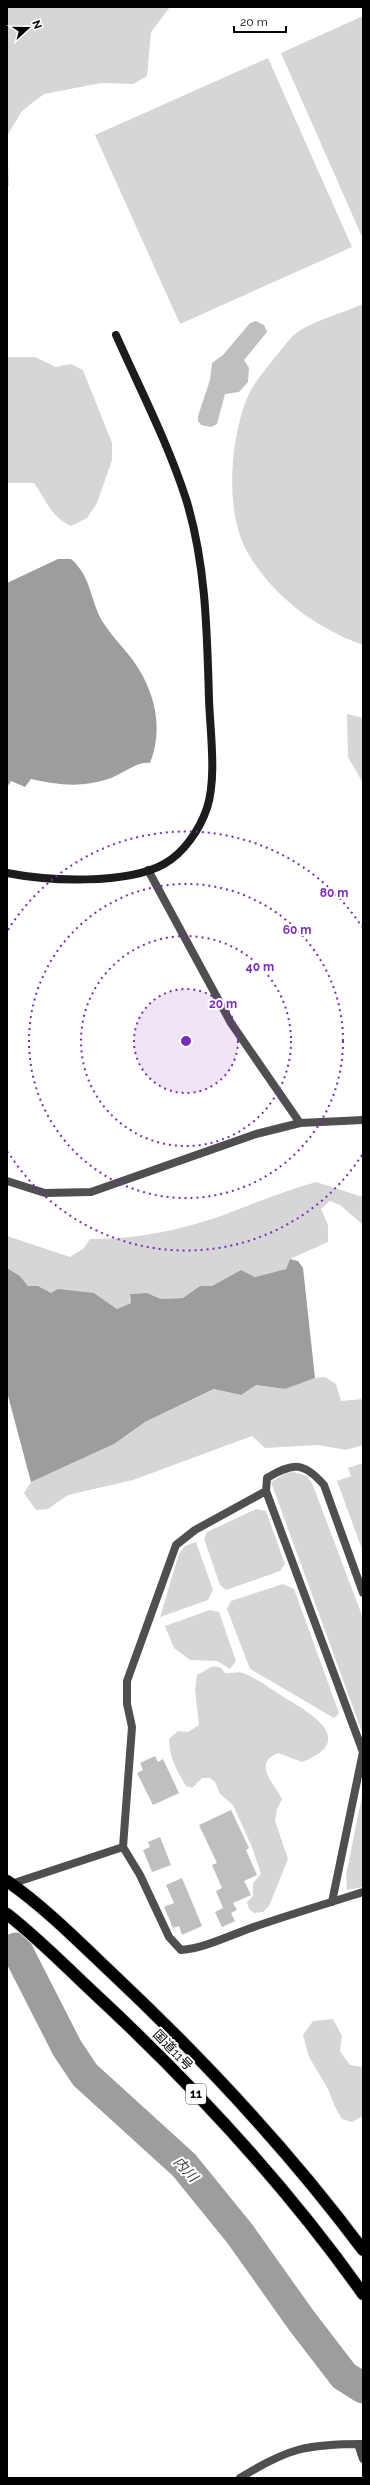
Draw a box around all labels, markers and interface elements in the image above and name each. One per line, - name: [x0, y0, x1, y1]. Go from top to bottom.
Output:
- north arrow: [8, 8, 48, 48]
- scale bar: [234, 8, 286, 34]
- text: 20 m: [240, 15, 268, 29]
- text: N: [29, 18, 44, 31]
- text: 80 m: [320, 886, 348, 900]
- text: 60 m: [283, 923, 311, 937]
- text: 40 m: [246, 960, 274, 974]
- text: 20 m: [209, 997, 237, 1011]
- centre of rings: [179, 1034, 193, 1048]
- street label: 国道11号: [150, 2027, 196, 2073]
- road number: 11: [186, 2084, 206, 2104]
- water label: 内川: [171, 2153, 203, 2186]

